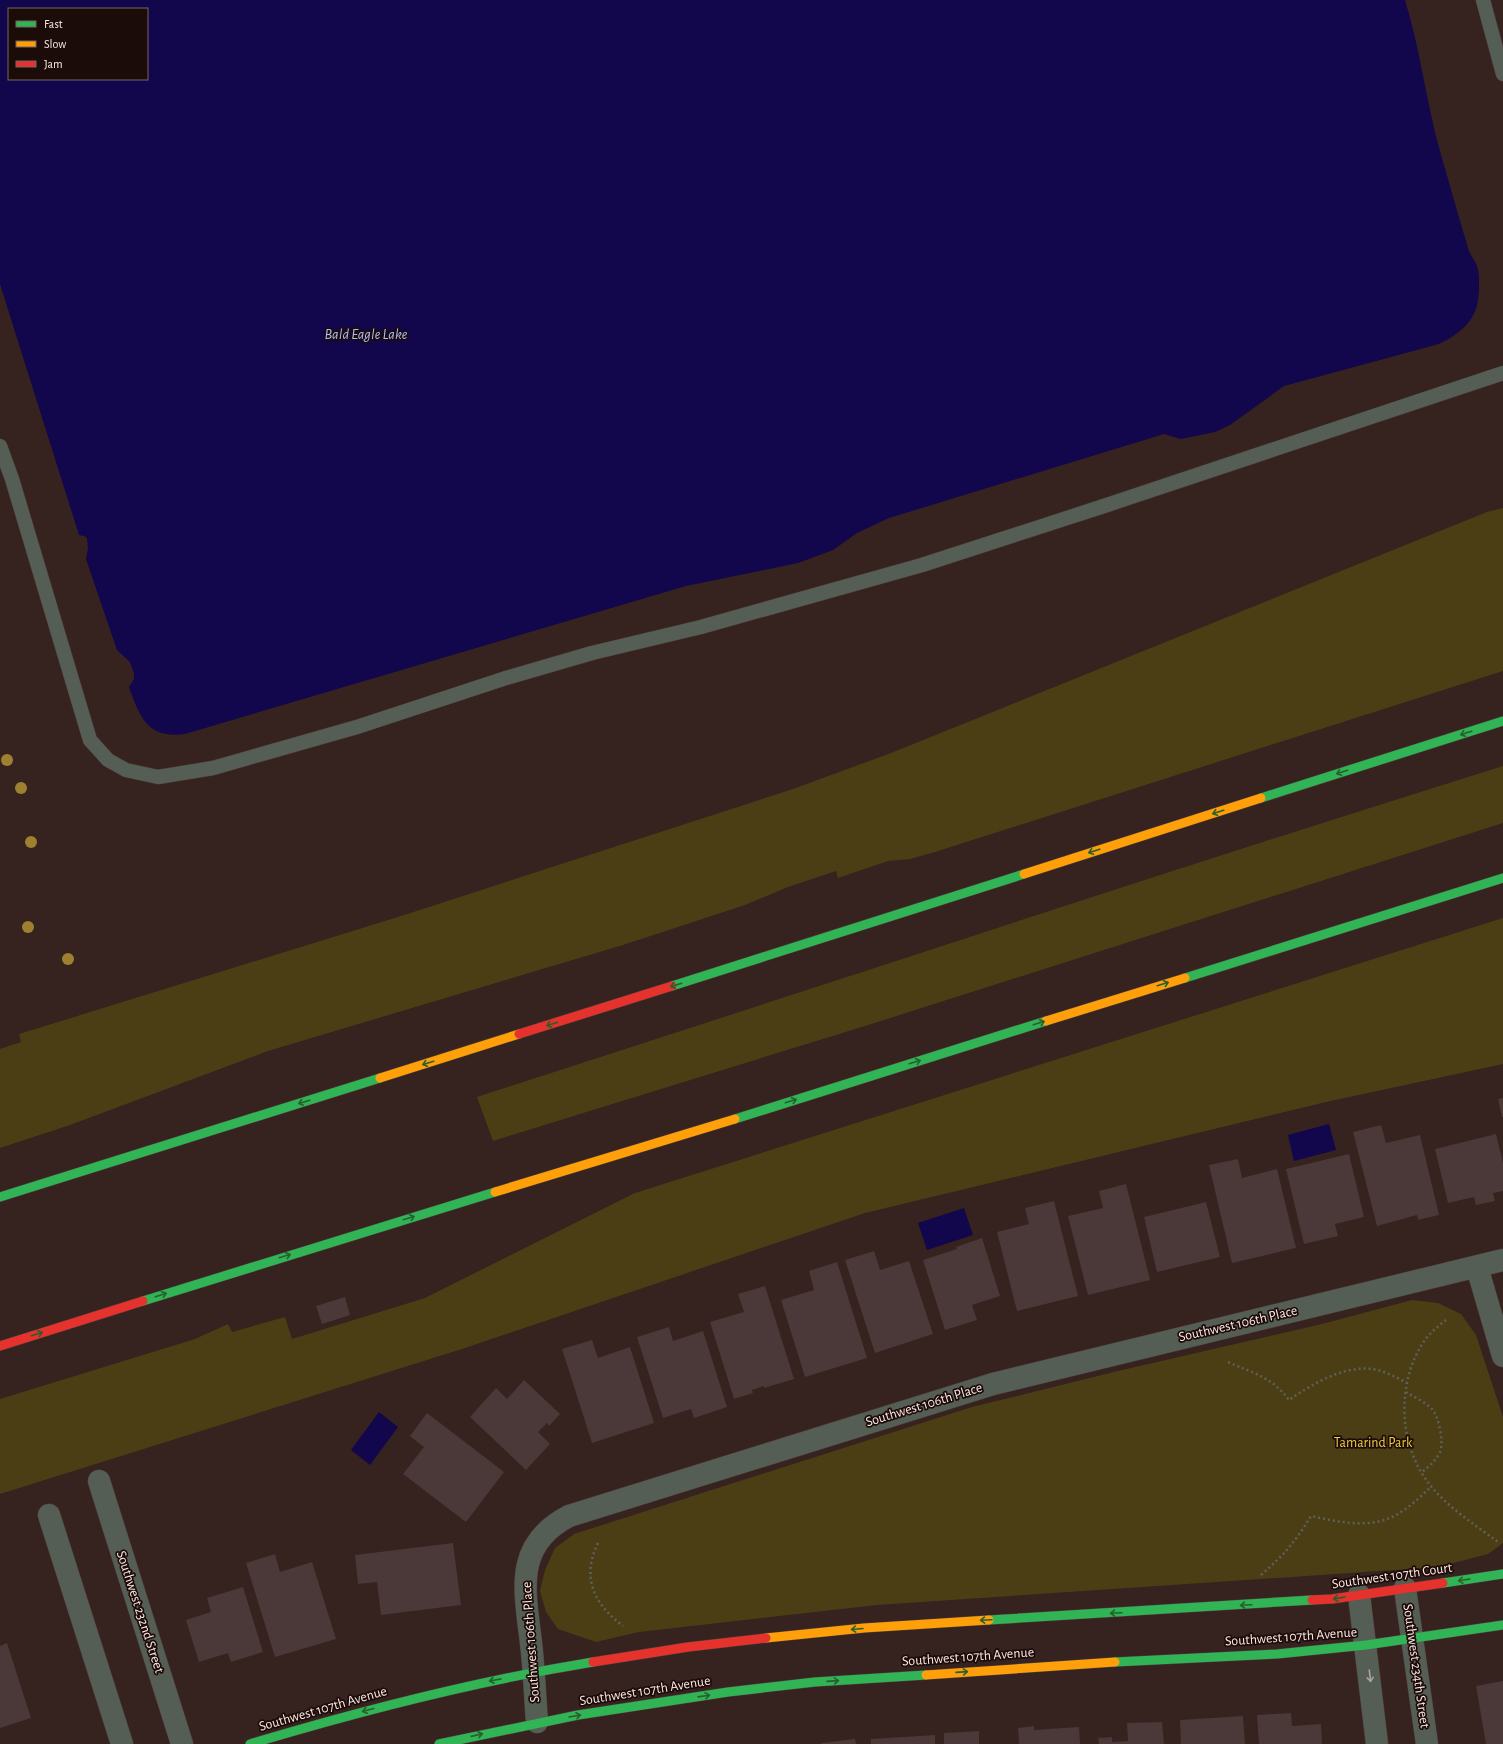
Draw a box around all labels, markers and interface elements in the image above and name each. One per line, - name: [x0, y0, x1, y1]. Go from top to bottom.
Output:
- legend: [8, 8, 148, 80]
- text: Fast: [44, 18, 63, 30]
- text: Slow: [44, 38, 66, 50]
- text: Jam: [44, 58, 63, 70]
- water label: Bald Eagle Lake: [325, 327, 408, 342]
- one-way arrow: [1460, 730, 1473, 737]
- one-way arrow: [1336, 769, 1349, 776]
- one-way arrow: [1212, 809, 1225, 816]
- one-way arrow: [1088, 848, 1101, 855]
- one-way arrow: [1156, 980, 1169, 987]
- one-way arrow: [671, 981, 683, 989]
- one-way arrow: [1032, 1019, 1045, 1026]
- one-way arrow: [547, 1020, 559, 1028]
- one-way arrow: [908, 1058, 921, 1065]
- one-way arrow: [423, 1059, 435, 1067]
- one-way arrow: [784, 1097, 797, 1104]
- one-way arrow: [299, 1098, 311, 1106]
- one-way arrow: [403, 1214, 416, 1221]
- one-way arrow: [278, 1252, 291, 1259]
- one-way arrow: [154, 1291, 167, 1298]
- street label: Southwest 106th Place: [1177, 1304, 1299, 1344]
- one-way arrow: [31, 1330, 44, 1337]
- street label: Southwest 106th Place: [864, 1381, 984, 1429]
- park label: Tamarind Park: [1334, 1436, 1413, 1450]
- street label: Southwest 232nd Street: [114, 1549, 167, 1675]
- street label: Southwest 107th Court: [1331, 1561, 1454, 1591]
- one-way arrow: [1458, 1576, 1471, 1584]
- street label: Southwest 106th Place: [520, 1581, 542, 1703]
- one-way arrow: [1333, 1594, 1346, 1602]
- one-way arrow: [1240, 1601, 1253, 1609]
- street label: Southwest 234th Street: [1400, 1603, 1432, 1730]
- one-way arrow: [1110, 1609, 1123, 1616]
- one-way arrow: [980, 1617, 993, 1624]
- one-way arrow: [850, 1625, 863, 1632]
- street label: Southwest 107th Avenue: [1224, 1625, 1358, 1649]
- street label: Southwest 107th Avenue: [901, 1645, 1035, 1669]
- one-way arrow: [955, 1668, 968, 1675]
- one-way arrow: [1366, 1669, 1374, 1682]
- street label: Southwest 107th Avenue: [579, 1674, 711, 1708]
- one-way arrow: [489, 1677, 502, 1685]
- one-way arrow: [826, 1677, 839, 1684]
- street label: Southwest 107th Avenue: [257, 1684, 389, 1734]
- one-way arrow: [697, 1692, 710, 1700]
- one-way arrow: [362, 1707, 375, 1714]
- one-way arrow: [568, 1711, 581, 1719]
- one-way arrow: [470, 1731, 483, 1739]

